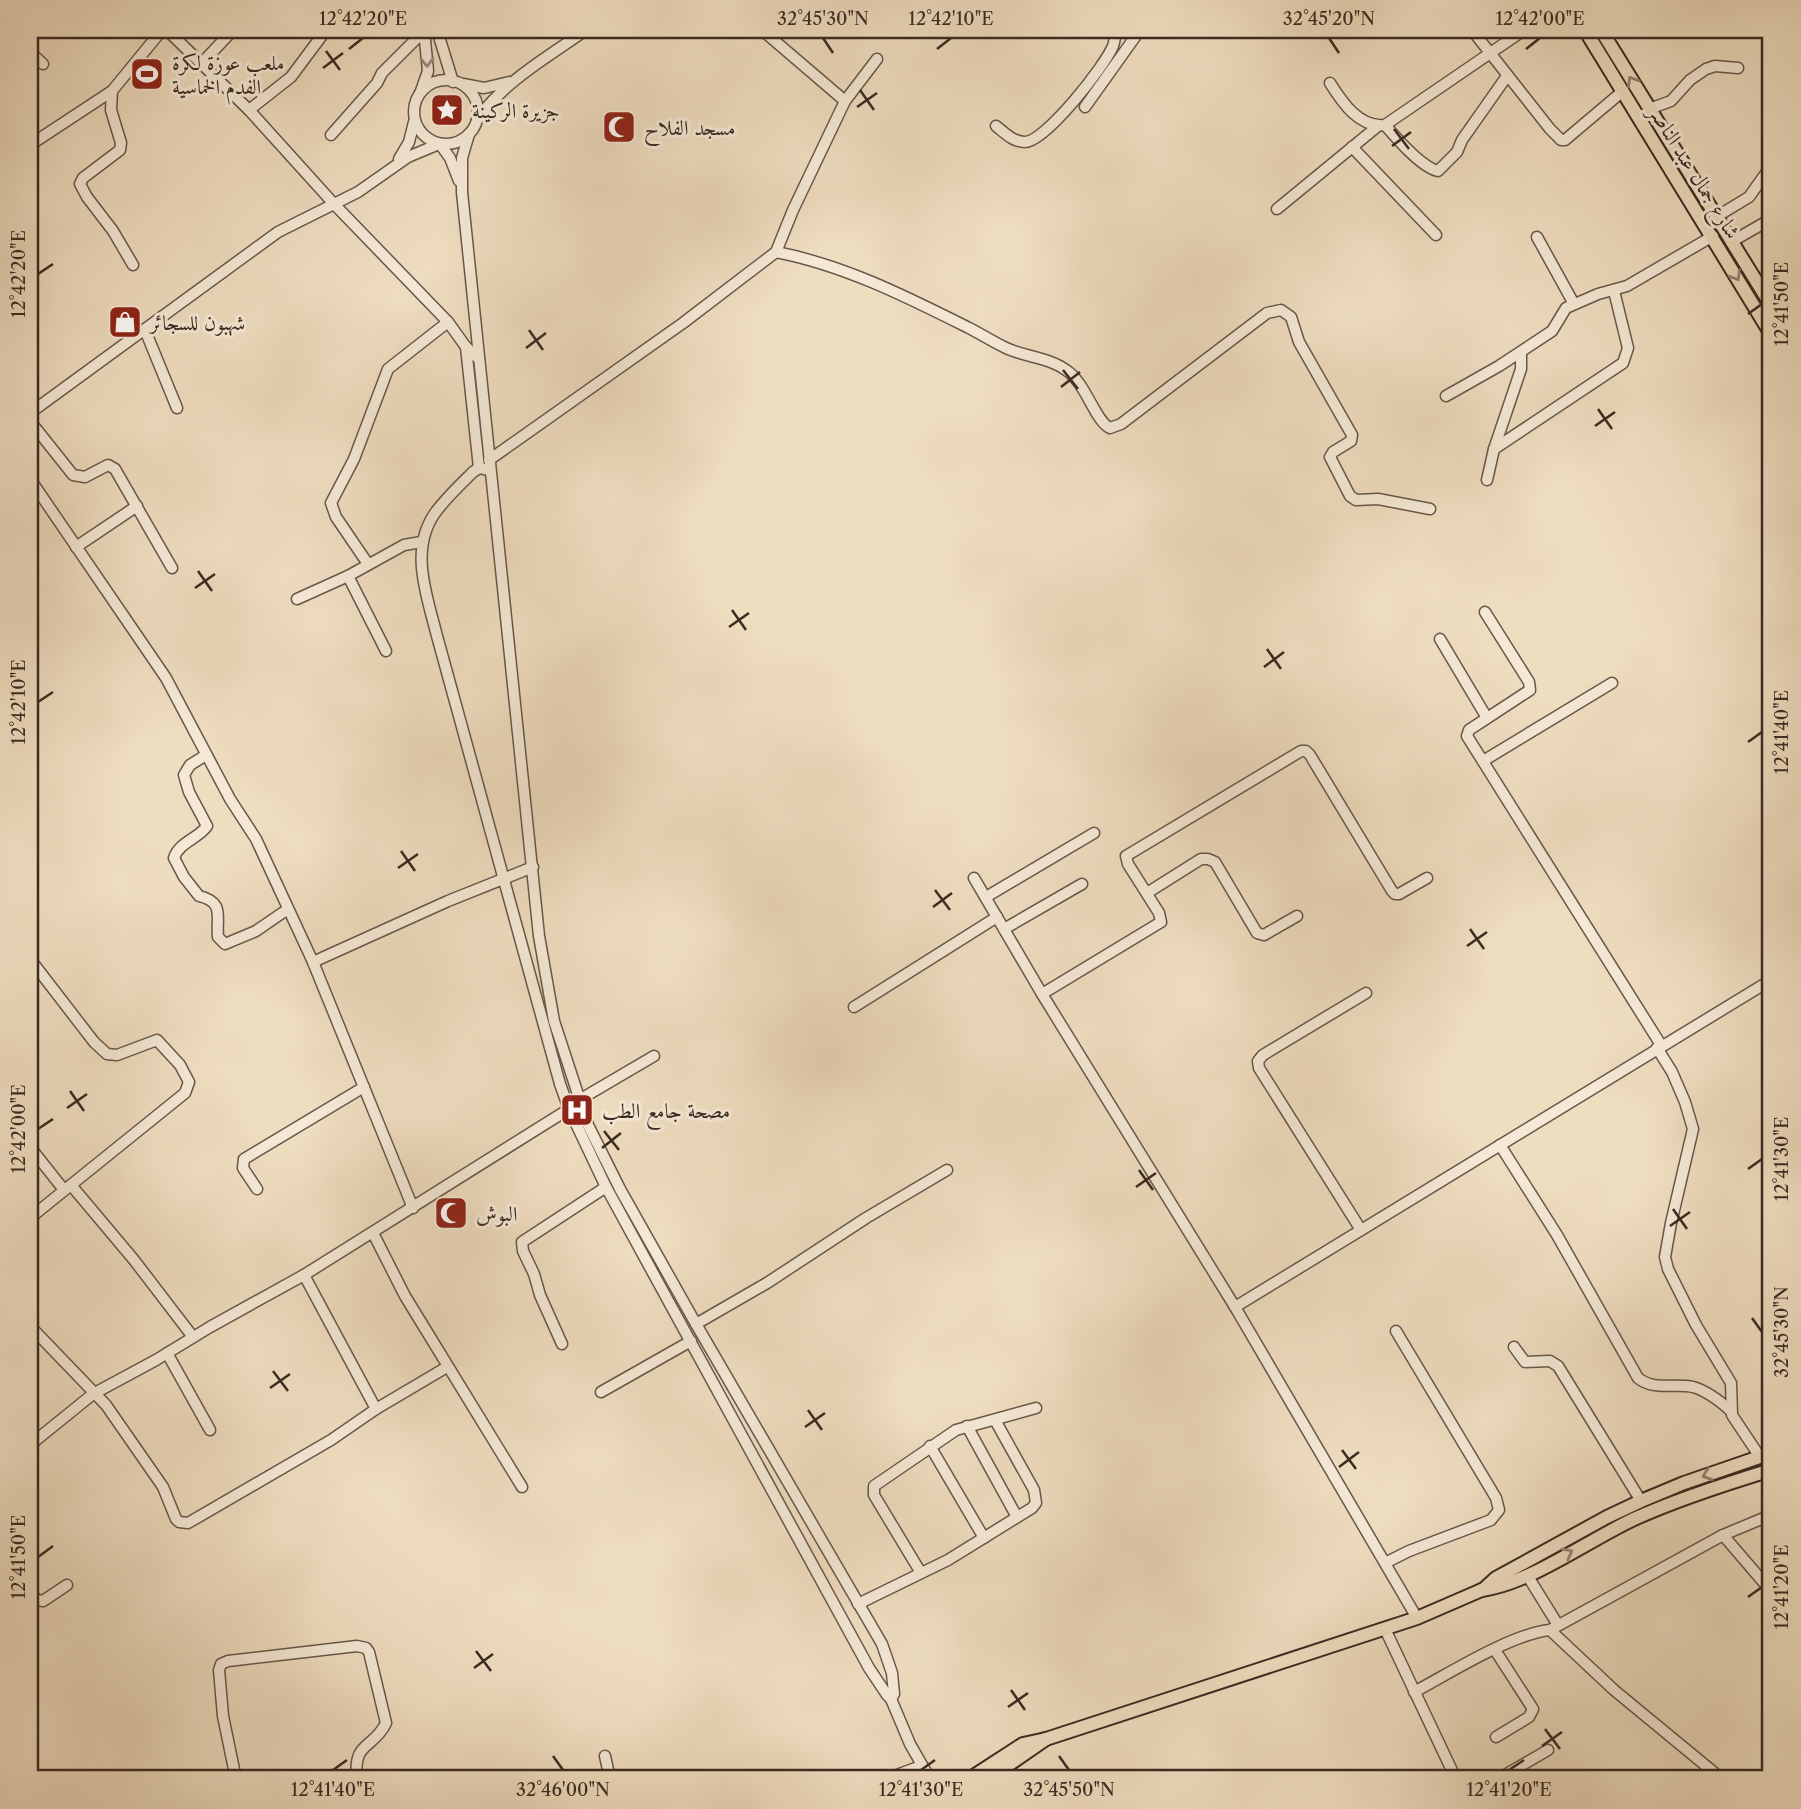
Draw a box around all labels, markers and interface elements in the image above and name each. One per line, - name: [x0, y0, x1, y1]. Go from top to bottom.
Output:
- text: 12°42'20"E: [319, 8, 407, 30]
- text: 32°45'30"N: [777, 8, 869, 30]
- text: 12°42'10"E: [908, 8, 994, 30]
- text: 32°45'20"N: [1283, 8, 1375, 30]
- text: 12°42'00"E: [1495, 8, 1585, 30]
- place label: ملعب عوزة لكرة الفدم الخماسية: [172, 50, 284, 105]
- sports icon: ملعب عوزة لكرة الفدم الخماسية: [128, 55, 166, 93]
- one-way arrow: [419, 57, 435, 67]
- one-way arrow: [1627, 75, 1640, 88]
- place icon: جزيرة الركينة: [428, 91, 466, 129]
- place label: جزيرة الركينة: [472, 98, 560, 124]
- street label: شارع جمال عبد الناصر: [1638, 99, 1746, 246]
- mosque icon: مسجد الفلاح: [600, 108, 638, 146]
- place label: مسجد الفلاح: [644, 115, 735, 147]
- text: 12°42'20"E: [8, 230, 30, 318]
- text: 12°41'50"E: [1771, 262, 1793, 346]
- one-way arrow: [1728, 268, 1741, 281]
- shop icon: شهبون للسجائر: [106, 303, 144, 341]
- place label: شهبون للسجائر: [148, 310, 245, 337]
- text: 12°42'10"E: [8, 659, 30, 745]
- text: 12°41'40"E: [1771, 690, 1793, 774]
- text: 12°42'00"E: [8, 1084, 30, 1174]
- hospital icon: مصحة جامع الطب: [558, 1091, 596, 1129]
- place label: مصحة جامع الطب: [602, 1098, 730, 1130]
- text: 12°41'30"E: [1771, 1117, 1793, 1201]
- mosque icon: البوش: [432, 1194, 470, 1232]
- place label: البوش: [476, 1201, 517, 1227]
- text: 32°45'30"N: [1771, 1286, 1793, 1378]
- one-way arrow: [1701, 1467, 1713, 1481]
- text: 12°41'50"E: [8, 1515, 30, 1599]
- text: 12°41'20"E: [1771, 1544, 1793, 1630]
- one-way arrow: [1561, 1548, 1573, 1561]
- text: 12°41'40"E: [291, 1779, 375, 1801]
- text: 32°46'00"N: [516, 1779, 610, 1801]
- text: 12°41'30"E: [879, 1779, 963, 1801]
- text: 32°45'50"N: [1023, 1779, 1115, 1801]
- text: 12°41'20"E: [1466, 1779, 1552, 1801]

